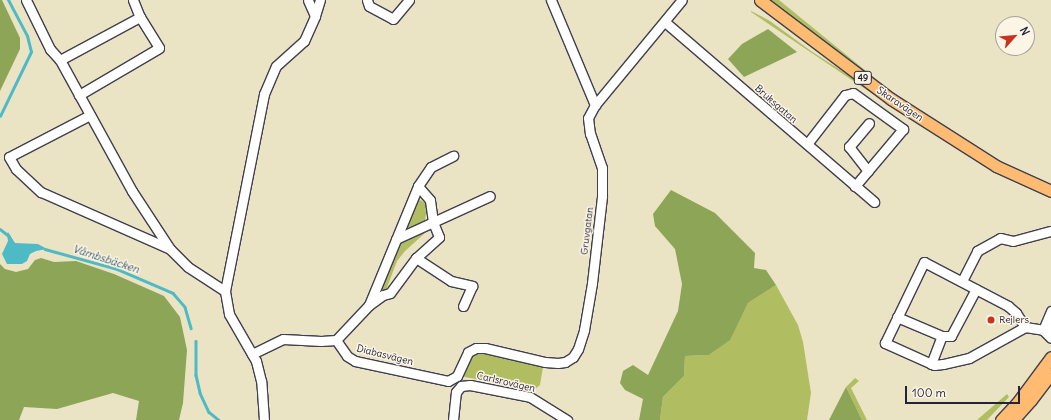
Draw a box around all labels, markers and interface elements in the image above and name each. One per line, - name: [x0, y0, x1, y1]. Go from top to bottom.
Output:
- north arrow: [995, 16, 1035, 56]
- text: N: [1017, 24, 1033, 38]
- road number: 49: [853, 71, 873, 85]
- street label: Bruksgatan: [752, 82, 800, 126]
- street label: Skaravägen: [875, 84, 925, 124]
- street label: Gruvgatan: [578, 206, 596, 256]
- water label: Våmbsbäcken: [71, 242, 141, 276]
- place label: Rejlers: [999, 314, 1029, 326]
- marker: Rejlers: [986, 315, 996, 325]
- street label: Diabasvägen: [355, 342, 415, 368]
- street label: Carlsrovägen: [475, 369, 537, 395]
- scale bar: [907, 378, 1022, 404]
- text: 100 m: [912, 385, 946, 400]

